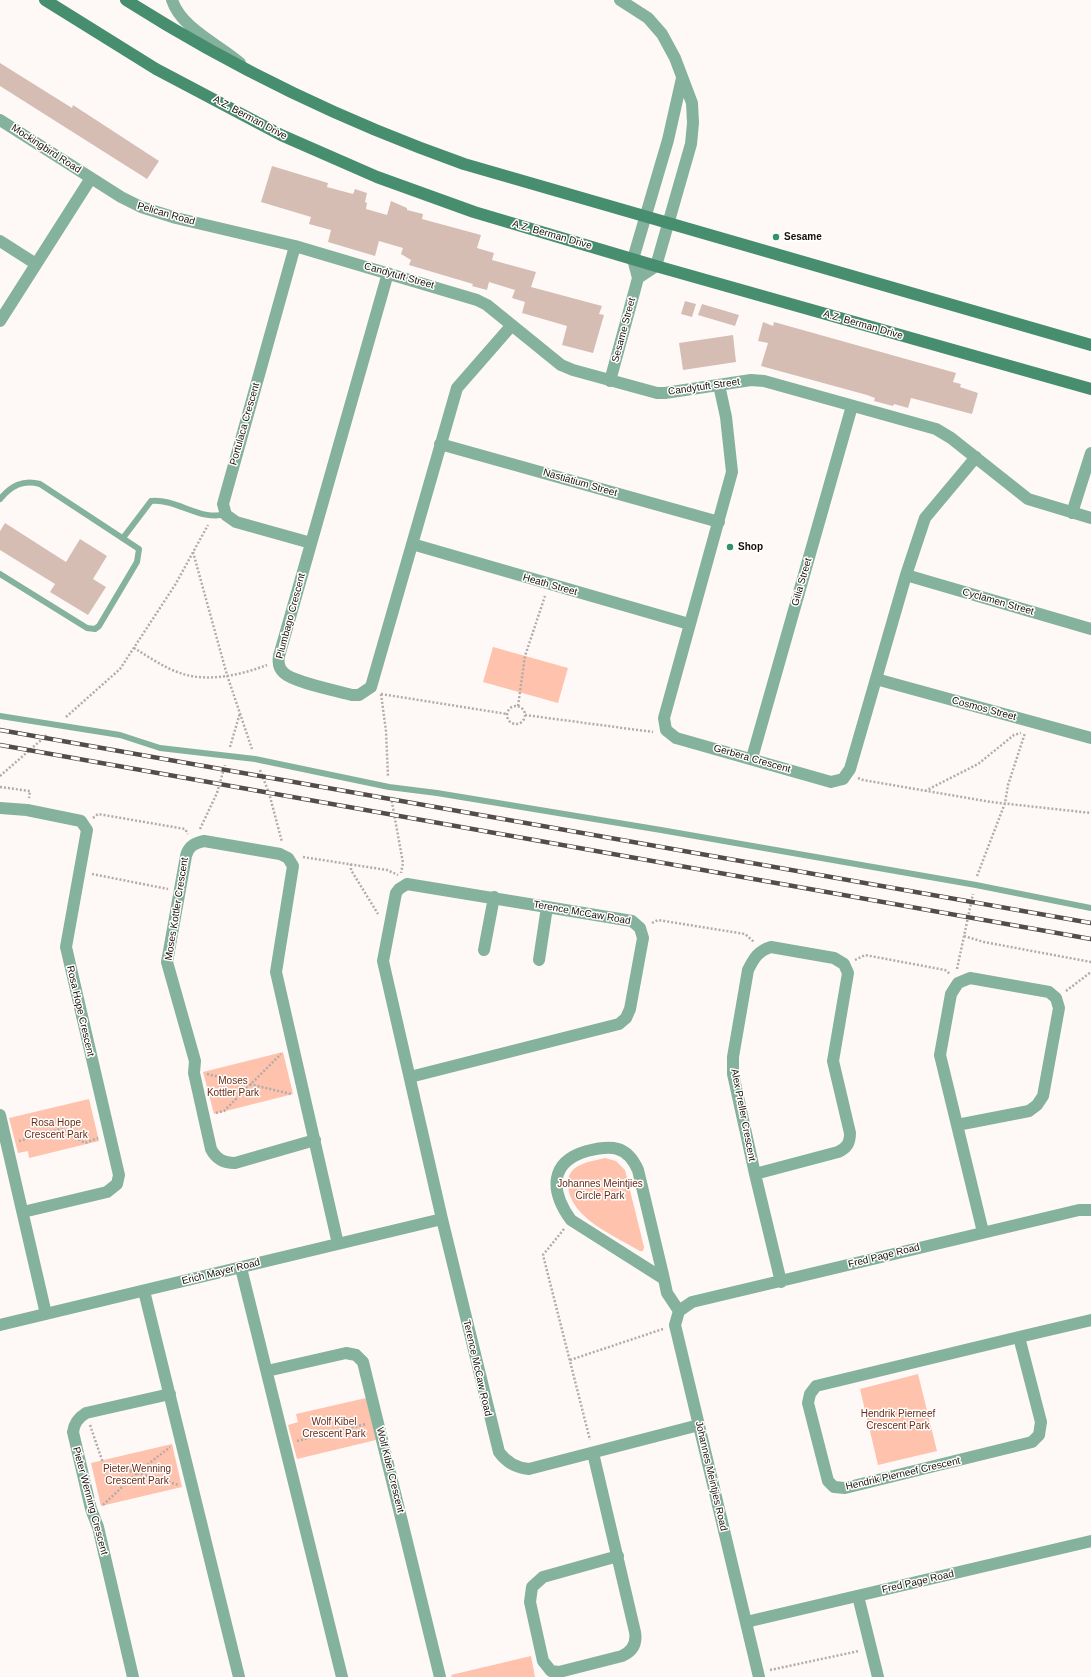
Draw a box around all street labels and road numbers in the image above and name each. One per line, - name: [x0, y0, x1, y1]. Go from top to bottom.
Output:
- street label: A.Z. Berman Drive: [211, 93, 289, 143]
- street label: Mockingbird Road: [9, 122, 83, 176]
- street label: Pelican Road: [136, 200, 196, 228]
- street label: A.Z. Berman Drive: [511, 218, 593, 252]
- street label: Candytuft Street: [363, 260, 435, 292]
- street label: Sesame Street: [610, 297, 638, 363]
- street label: A.Z. Berman Drive: [822, 308, 904, 342]
- street label: Candytuft Street: [667, 376, 741, 398]
- street label: Portulaca Crescent: [228, 381, 262, 467]
- street label: Nastiatium Street: [541, 467, 619, 499]
- street label: Gilia Street: [789, 557, 815, 607]
- street label: Heath Street: [521, 571, 579, 599]
- street label: Plumbago Crescent: [274, 572, 308, 660]
- street label: Cyclamen Street: [961, 586, 1035, 618]
- street label: Cosmos Street: [951, 695, 1017, 723]
- street label: Gerbera Crescent: [712, 742, 792, 776]
- street label: Moses Kottler Crescent: [163, 857, 191, 961]
- street label: Terence McCaw Road: [533, 899, 631, 927]
- street label: Rosa Hope Crescent: [64, 964, 96, 1058]
- street label: Alex Preller Crescent: [728, 1068, 758, 1162]
- street label: Fred Page Road: [847, 1241, 921, 1271]
- street label: Erich Mayer Road: [181, 1256, 261, 1288]
- street label: Terence McCaw Road: [460, 1319, 494, 1417]
- street label: Johannes Meintjies Road: [693, 1420, 729, 1532]
- street label: Wolf Kibel Crescent: [374, 1426, 406, 1514]
- street label: Pieter Wenning Crescent: [70, 1446, 110, 1556]
- street label: Hendrik Pierneef Crescent: [845, 1455, 961, 1493]
- street label: Fred Page Road: [881, 1568, 955, 1596]

